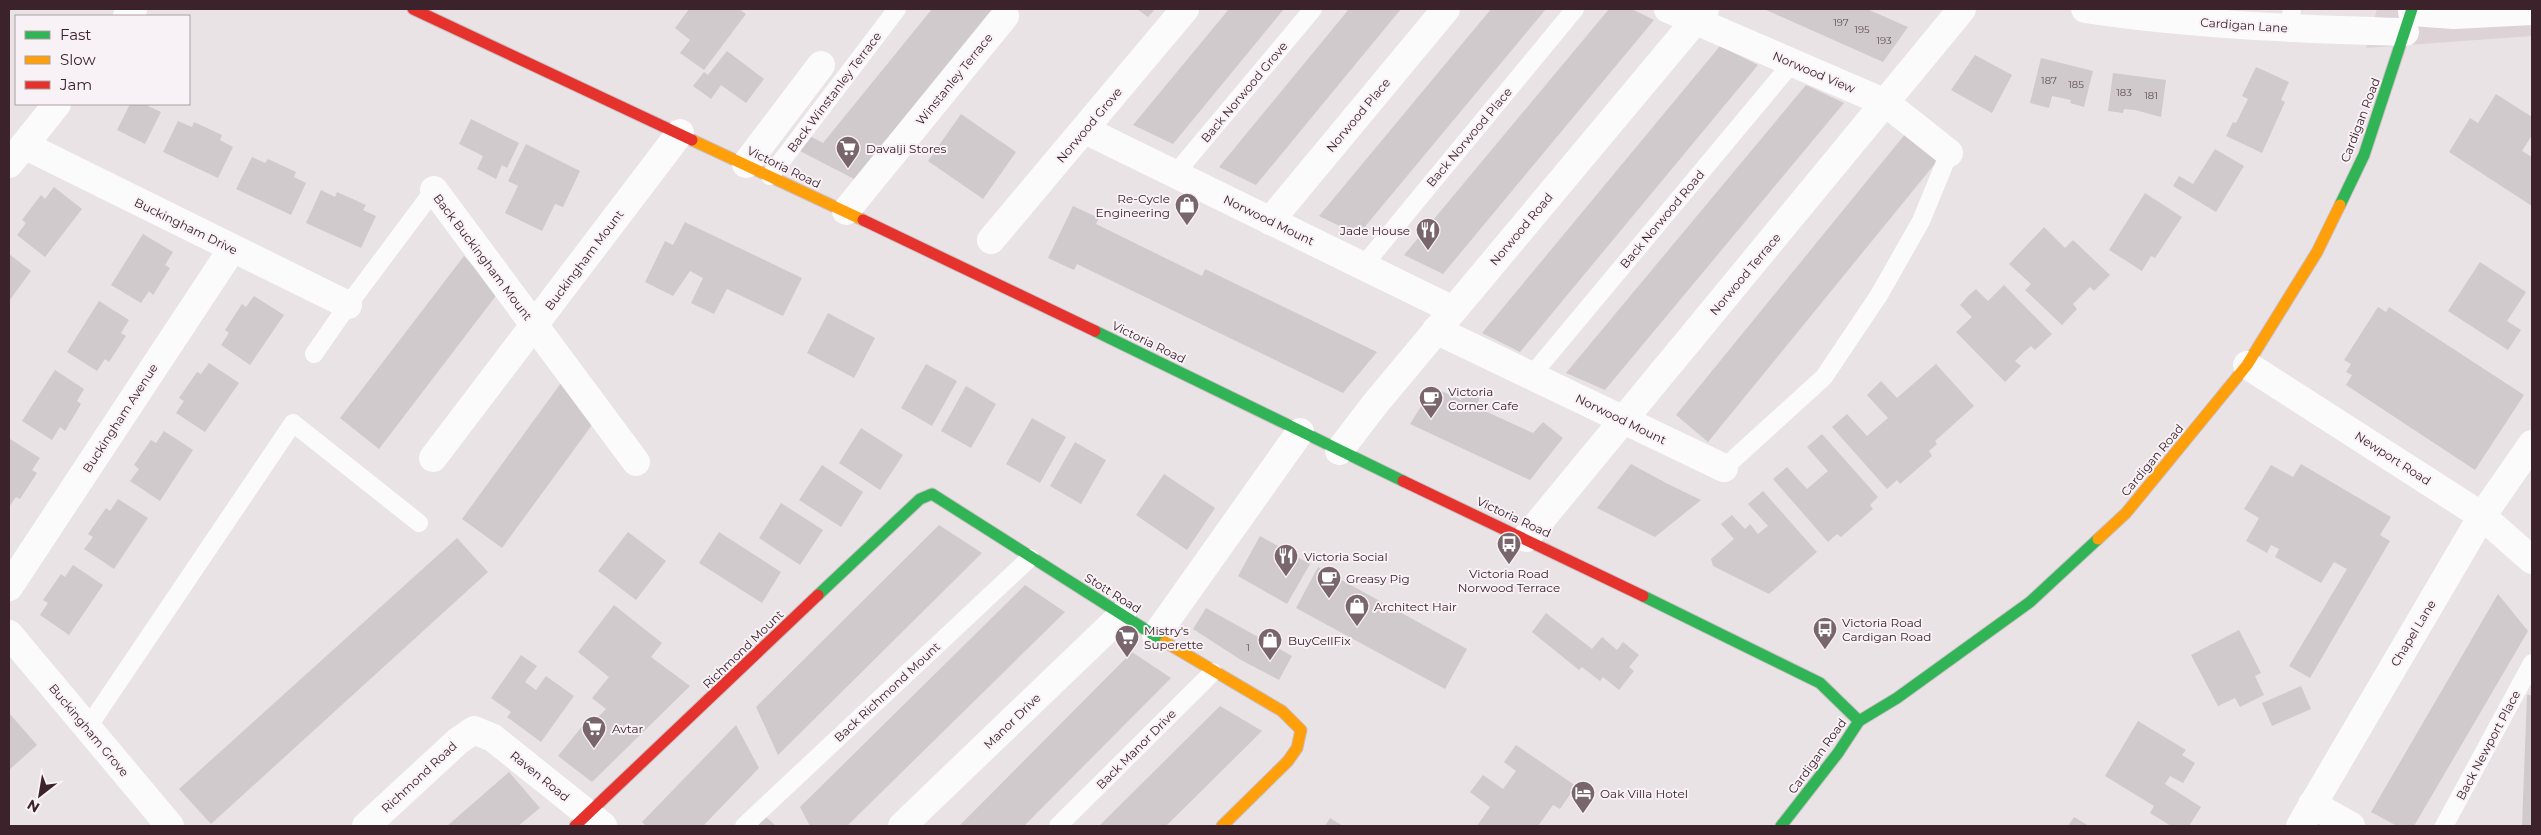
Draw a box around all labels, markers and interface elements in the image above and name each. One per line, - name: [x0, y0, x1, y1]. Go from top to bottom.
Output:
- street label: Cardigan Lane: [2200, 14, 2288, 36]
- legend: [15, 15, 190, 105]
- house number: 197: [1833, 16, 1849, 29]
- house number: 195: [1854, 23, 1870, 36]
- text: Fast: [60, 25, 91, 44]
- street label: Back Winstanley Terrace: [784, 29, 884, 155]
- street label: Winstanley Terrace: [912, 30, 996, 128]
- house number: 193: [1876, 34, 1892, 47]
- street label: Back Norwood Grove: [1197, 39, 1291, 145]
- street label: Norwood View: [1771, 48, 1858, 96]
- text: Slow: [60, 50, 96, 69]
- house number: 187: [2041, 74, 2057, 87]
- text: Jam: [59, 75, 92, 94]
- street label: Norwood Place: [1323, 75, 1393, 155]
- street label: Cardigan Road: [2337, 76, 2383, 164]
- house number: 185: [2068, 78, 2084, 91]
- street label: Norwood Grove: [1053, 84, 1125, 166]
- street label: Back Norwood Place: [1423, 84, 1515, 190]
- house number: 183: [2116, 86, 2132, 99]
- house number: 181: [2144, 89, 2158, 102]
- supermarket icon: Davalji Stores: [835, 135, 861, 169]
- place label: Davalji Stores: [866, 141, 947, 156]
- street label: Victoria Road: [745, 143, 823, 191]
- street label: Back Norwood Road: [1617, 167, 1707, 271]
- street label: Norwood Road: [1486, 190, 1556, 268]
- street label: Back Buckingham Mount: [430, 191, 536, 323]
- place label: Re-Cycle Engineering: [1096, 191, 1170, 220]
- shop icon: Re-Cycle Engineering: [1174, 192, 1200, 226]
- street label: Norwood Mount: [1221, 192, 1317, 248]
- street label: Buckingham Drive: [132, 194, 240, 258]
- street label: Buckingham Mount: [541, 207, 627, 313]
- restaurant icon: Jade House: [1415, 217, 1441, 251]
- place label: Jade House: [1339, 223, 1410, 238]
- street label: Norwood Terrace: [1706, 230, 1784, 318]
- street label: Victoria Road: [1110, 318, 1188, 366]
- street label: Buckingham Avenue: [79, 361, 161, 475]
- place label: Victoria Corner Cafe: [1448, 384, 1519, 413]
- cafe icon: Victoria Corner Cafe: [1418, 385, 1444, 419]
- street label: Norwood Mount: [1573, 391, 1669, 447]
- street label: Cardigan Road: [2118, 421, 2186, 499]
- street label: Newport Road: [2352, 428, 2434, 488]
- street label: Victoria Road: [1475, 493, 1553, 541]
- bus stop icon: Victoria Road Norwood Terrace: [1496, 531, 1522, 565]
- restaurant icon: Victoria Social: [1273, 543, 1299, 577]
- place label: Victoria Social: [1304, 549, 1388, 564]
- cafe icon: Greasy Pig: [1316, 565, 1342, 599]
- place label: Victoria Road Norwood Terrace: [1458, 566, 1560, 595]
- street label: Stott Road: [1082, 570, 1144, 616]
- place label: Greasy Pig: [1346, 571, 1410, 586]
- shop icon: Architect Hair: [1344, 593, 1370, 627]
- street label: Chapel Lane: [2387, 597, 2439, 669]
- place label: Architect Hair: [1374, 599, 1457, 614]
- street label: Richmond Mount: [700, 607, 787, 691]
- place label: Victoria Road Cardigan Road: [1842, 615, 1931, 644]
- bus stop icon: Victoria Road Cardigan Road: [1812, 616, 1838, 650]
- place label: Mistry's Superette: [1144, 623, 1203, 652]
- supermarket icon: Mistry's Superette: [1114, 624, 1140, 658]
- shop icon: BuyCellFix: [1257, 627, 1283, 661]
- place label: BuyCellFix: [1288, 633, 1351, 648]
- street label: Back Richmond Mount: [831, 639, 943, 745]
- house number: 1: [1246, 641, 1250, 654]
- street label: Buckingham Grove: [46, 681, 132, 779]
- street label: Back Newport Place: [2453, 688, 2523, 802]
- street label: Manor Drive: [980, 690, 1044, 752]
- street label: Back Manor Drive: [1093, 706, 1179, 792]
- supermarket icon: Avtar: [581, 715, 607, 749]
- street label: Cardigan Road: [1785, 715, 1849, 797]
- place label: Avtar: [612, 721, 644, 736]
- street label: Richmond Road: [378, 738, 460, 816]
- street label: Raven Road: [507, 748, 573, 804]
- north arrow: [15, 770, 65, 820]
- hotel icon: Oak Villa Hotel: [1570, 780, 1596, 814]
- place label: Oak Villa Hotel: [1600, 786, 1688, 801]
- text: N: [24, 796, 43, 817]

